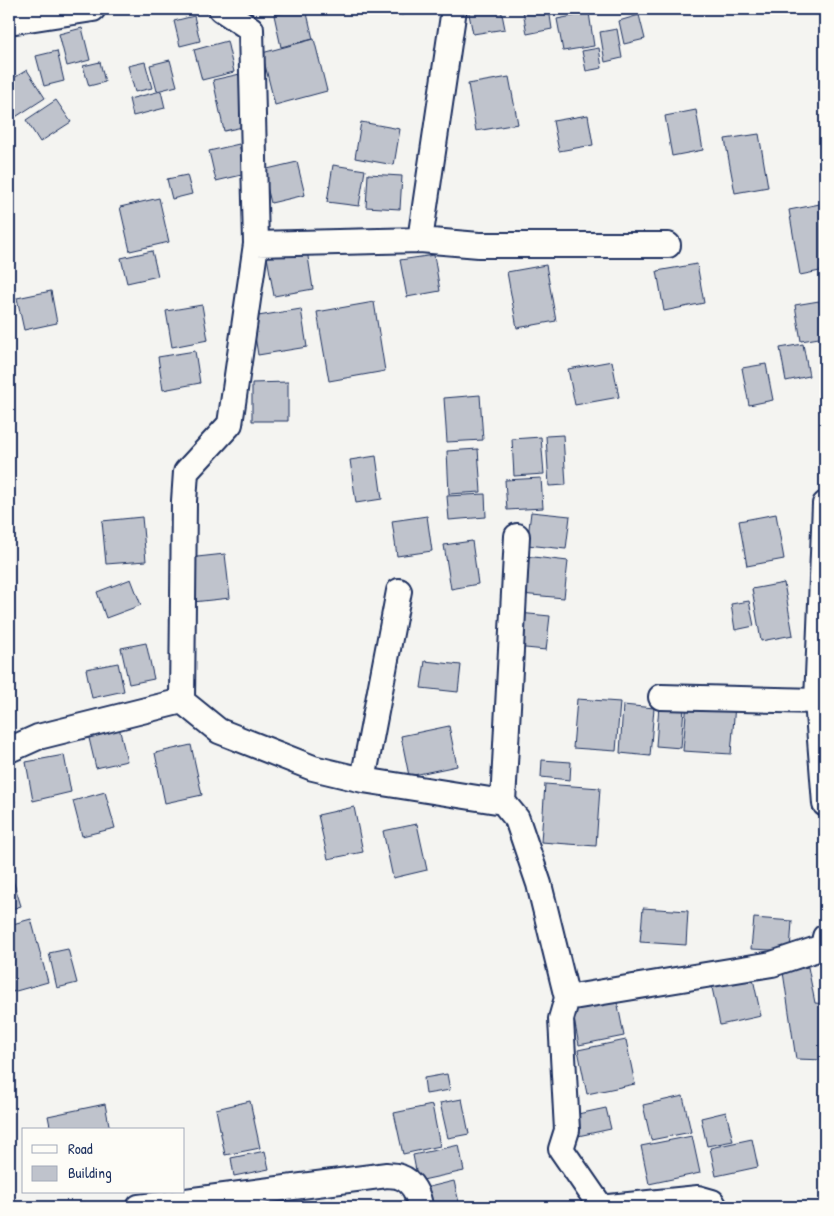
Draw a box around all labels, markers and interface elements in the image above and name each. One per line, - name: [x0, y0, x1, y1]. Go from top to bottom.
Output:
- legend: [22, 1128, 185, 1194]
- text: Road: [68, 1138, 93, 1159]
- text: Building: [68, 1162, 112, 1183]

